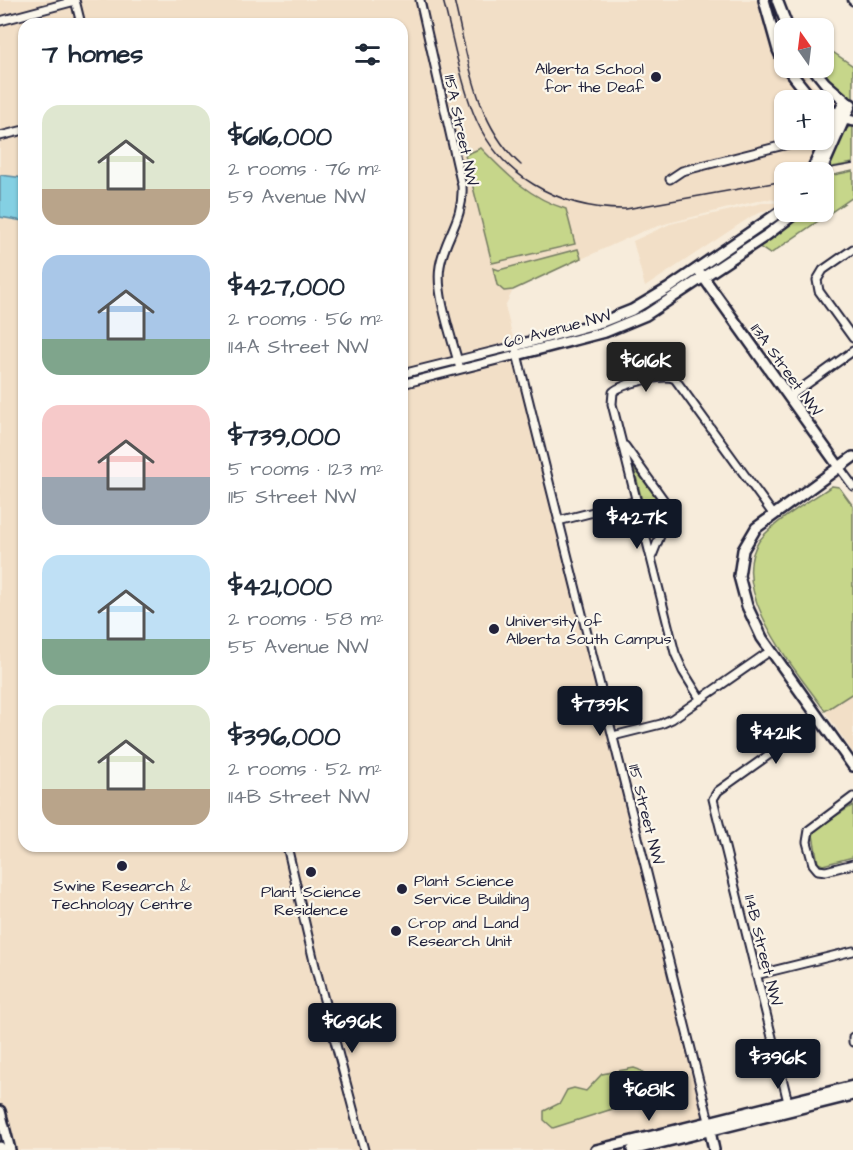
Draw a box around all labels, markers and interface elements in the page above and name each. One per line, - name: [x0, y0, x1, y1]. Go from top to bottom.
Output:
- north arrow: [774, 18, 834, 78]
- map controls: [774, 18, 834, 222]
- text: 7 homes: [42, 36, 143, 72]
- icon: filters: [351, 38, 384, 71]
- place label: Alberta School for the Deaf: [535, 58, 645, 98]
- marker: Alberta School for the Deaf: [649, 70, 663, 84]
- street label: 115A Street NW: [439, 73, 484, 188]
- button: +: [774, 90, 834, 150]
- text: $616,000: [228, 119, 332, 155]
- icon: home: [90, 129, 162, 201]
- text: 2 rooms · 76 m²: [228, 155, 381, 183]
- button: −: [774, 162, 834, 222]
- text: 59 Avenue NW: [228, 183, 366, 211]
- text: $427,000: [228, 269, 345, 305]
- icon: home: [90, 279, 162, 351]
- street label: 60 Avenue NW: [501, 304, 613, 354]
- text: 2 rooms · 56 m²: [228, 305, 383, 333]
- street label: 113A Street NW: [745, 319, 827, 420]
- text: 114A Street NW: [228, 333, 369, 361]
- pin: $616K: [604, 342, 688, 393]
- text: $616K: [621, 347, 671, 375]
- text: $739,000: [228, 419, 340, 455]
- icon: home: [90, 429, 162, 501]
- text: 5 rooms · 123 m²: [228, 455, 383, 483]
- text: 115 Street NW: [228, 483, 356, 511]
- pin: $427K: [595, 499, 679, 550]
- text: $427K: [607, 504, 667, 532]
- text: $421,000: [228, 569, 332, 605]
- icon: home: [90, 579, 162, 651]
- text: 2 rooms · 58 m²: [228, 605, 384, 633]
- place label: University of Alberta South Campus: [506, 610, 671, 650]
- marker: University of Alberta South Campus: [487, 622, 501, 636]
- text: 55 Avenue NW: [228, 633, 369, 661]
- pin: $739K: [558, 686, 642, 737]
- text: $739K: [571, 691, 629, 719]
- pin: $421K: [734, 714, 818, 765]
- text: $396,000: [228, 719, 341, 755]
- text: $421K: [751, 719, 801, 747]
- icon: home: [90, 729, 162, 801]
- text: 2 rooms · 52 m²: [228, 755, 382, 783]
- street label: 115 Street NW: [623, 762, 669, 867]
- text: 114B Street NW: [228, 783, 370, 811]
- marker: Swine Research & Technology Centre: [115, 859, 129, 873]
- marker: Plant Science Residence: [304, 865, 318, 879]
- place label: Plant Science Service Building: [414, 870, 529, 911]
- place label: Swine Research & Technology Centre: [52, 875, 193, 916]
- place label: Plant Science Residence: [261, 881, 361, 921]
- marker: Plant Science Service Building: [395, 882, 409, 896]
- street label: 114B Street NW: [739, 892, 787, 1008]
- place label: Crop and Land Research Unit: [408, 912, 519, 952]
- marker: Crop and Land Research Unit: [389, 924, 403, 938]
- pin: $696K: [310, 1003, 394, 1054]
- text: $696K: [322, 1008, 382, 1036]
- pin: $396K: [736, 1039, 820, 1090]
- text: $396K: [749, 1044, 807, 1072]
- pin: $681K: [607, 1071, 691, 1122]
- text: $681K: [623, 1076, 675, 1104]

